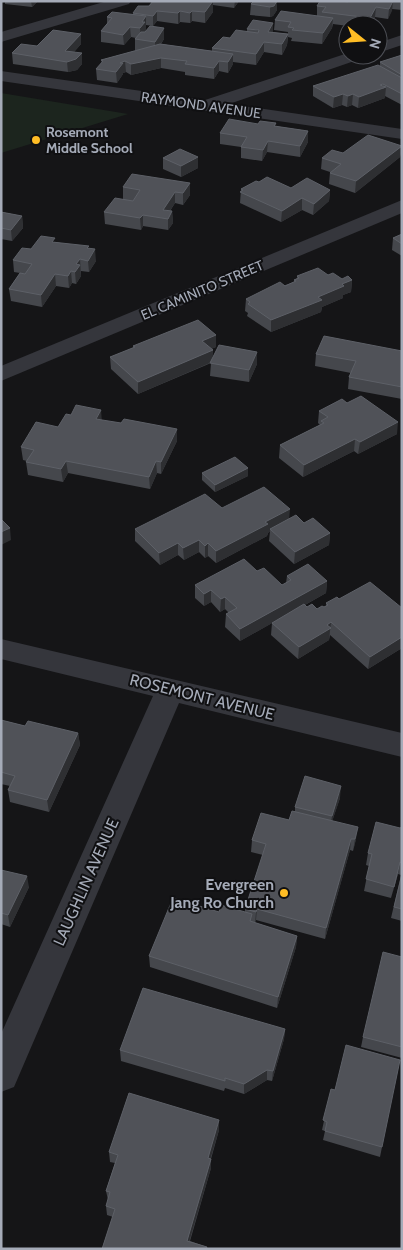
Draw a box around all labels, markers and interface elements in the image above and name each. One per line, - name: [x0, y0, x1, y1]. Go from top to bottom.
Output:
- north arrow: [338, 15, 388, 65]
- text: N: [365, 36, 385, 51]
- street label: RAYMOND AVENUE: [140, 88, 262, 122]
- place label: Rosemont Middle School: [46, 123, 133, 157]
- marker: Rosemont Middle School: [30, 134, 42, 146]
- street label: EL CAMINITO STREET: [138, 256, 267, 324]
- street label: ROSEMONT AVENUE: [128, 670, 276, 724]
- street label: LAUGHLIN AVENUE: [49, 815, 123, 949]
- place label: Evergreen Jang Ro Church: [169, 875, 274, 912]
- marker: Evergreen Jang Ro Church: [278, 887, 290, 899]

